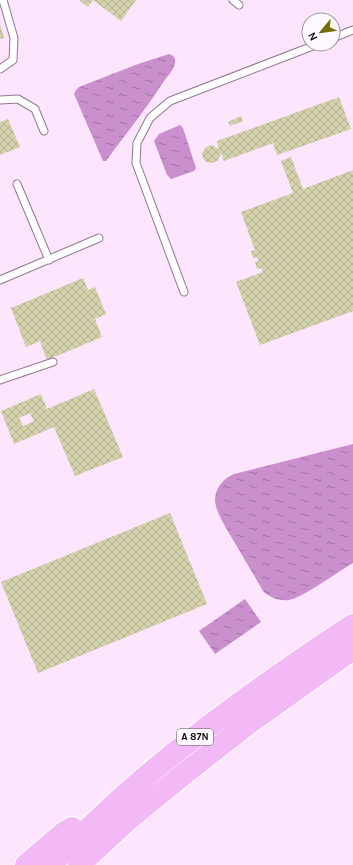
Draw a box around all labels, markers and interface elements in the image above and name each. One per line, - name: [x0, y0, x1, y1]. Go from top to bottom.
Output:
- north arrow: [301, 12, 341, 52]
- text: N: [305, 30, 320, 43]
- road number: A 87N: [177, 729, 213, 745]

